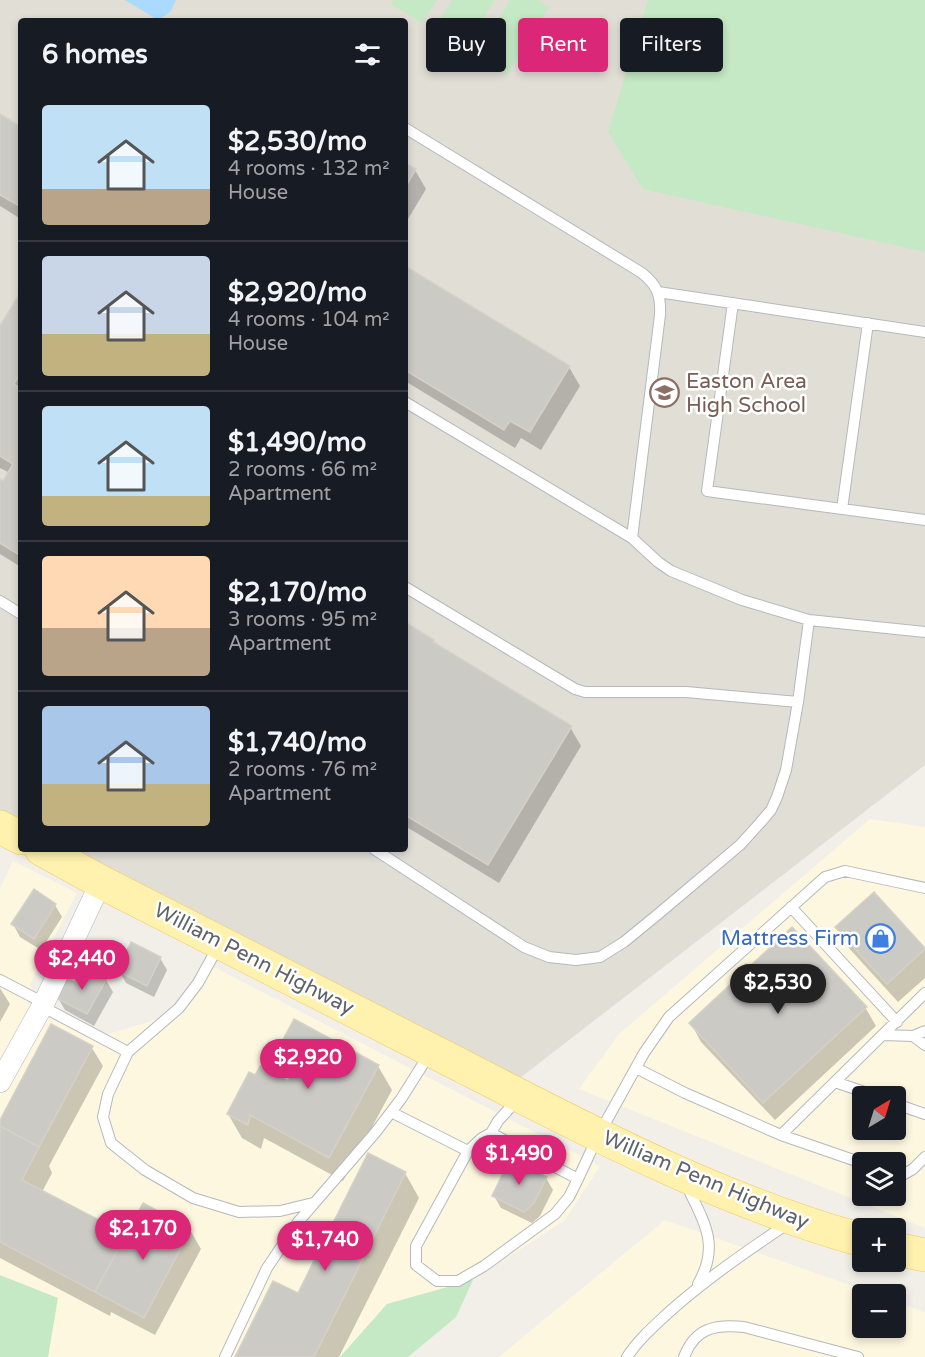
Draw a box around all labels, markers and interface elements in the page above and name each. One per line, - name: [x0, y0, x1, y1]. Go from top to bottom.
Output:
- chip: Buy: [426, 18, 506, 72]
- chip: Rent: [518, 18, 608, 72]
- chip: Filters: [620, 18, 723, 72]
- icon: filters: [351, 38, 384, 71]
- text: 6 homes: [42, 39, 148, 70]
- text: $2,530/mo: [228, 126, 367, 157]
- icon: home: [90, 129, 162, 201]
- text: 4 rooms · 132 m²: [228, 157, 390, 181]
- text: House: [228, 181, 288, 205]
- text: $2,920/mo: [228, 277, 367, 308]
- icon: home: [90, 280, 162, 352]
- text: 4 rooms · 104 m²: [228, 308, 390, 332]
- text: House: [228, 332, 288, 356]
- place label: Easton Area High School: [686, 369, 807, 418]
- school or university icon: Easton Area High School: [649, 377, 681, 409]
- text: $1,490/mo: [228, 427, 366, 458]
- icon: home: [90, 430, 162, 502]
- text: 2 rooms · 66 m²: [228, 458, 377, 482]
- text: Apartment: [228, 482, 331, 506]
- text: $2,170/mo: [228, 577, 367, 608]
- icon: home: [90, 580, 162, 652]
- text: 3 rooms · 95 m²: [228, 608, 377, 632]
- text: Apartment: [228, 632, 331, 656]
- text: $1,740/mo: [228, 727, 367, 758]
- icon: home: [90, 730, 162, 802]
- text: 2 rooms · 76 m²: [228, 758, 377, 782]
- text: Apartment: [228, 782, 331, 806]
- street label: William Penn Highway: [150, 898, 358, 1020]
- shop icon: Mattress Firm: [864, 922, 896, 954]
- place label: Mattress Firm: [721, 926, 859, 951]
- pin: $2,440: [33, 940, 131, 991]
- text: $2,440: [48, 947, 116, 971]
- pin: $2,530: [729, 964, 827, 1015]
- text: $2,530: [744, 971, 812, 995]
- pin: $2,920: [259, 1039, 357, 1090]
- text: $2,920: [274, 1046, 342, 1070]
- north arrow: [852, 1086, 906, 1140]
- map controls: [852, 1086, 906, 1338]
- street label: William Penn Highway: [599, 1125, 813, 1235]
- pin: $1,490: [470, 1135, 568, 1186]
- text: $1,490: [485, 1142, 553, 1166]
- button: layers: [852, 1152, 906, 1206]
- pin: $2,170: [94, 1210, 192, 1261]
- text: $2,170: [109, 1217, 177, 1241]
- button: +: [852, 1218, 906, 1272]
- pin: $1,740: [276, 1221, 374, 1272]
- text: $1,740: [291, 1228, 359, 1252]
- button: −: [852, 1284, 906, 1338]

